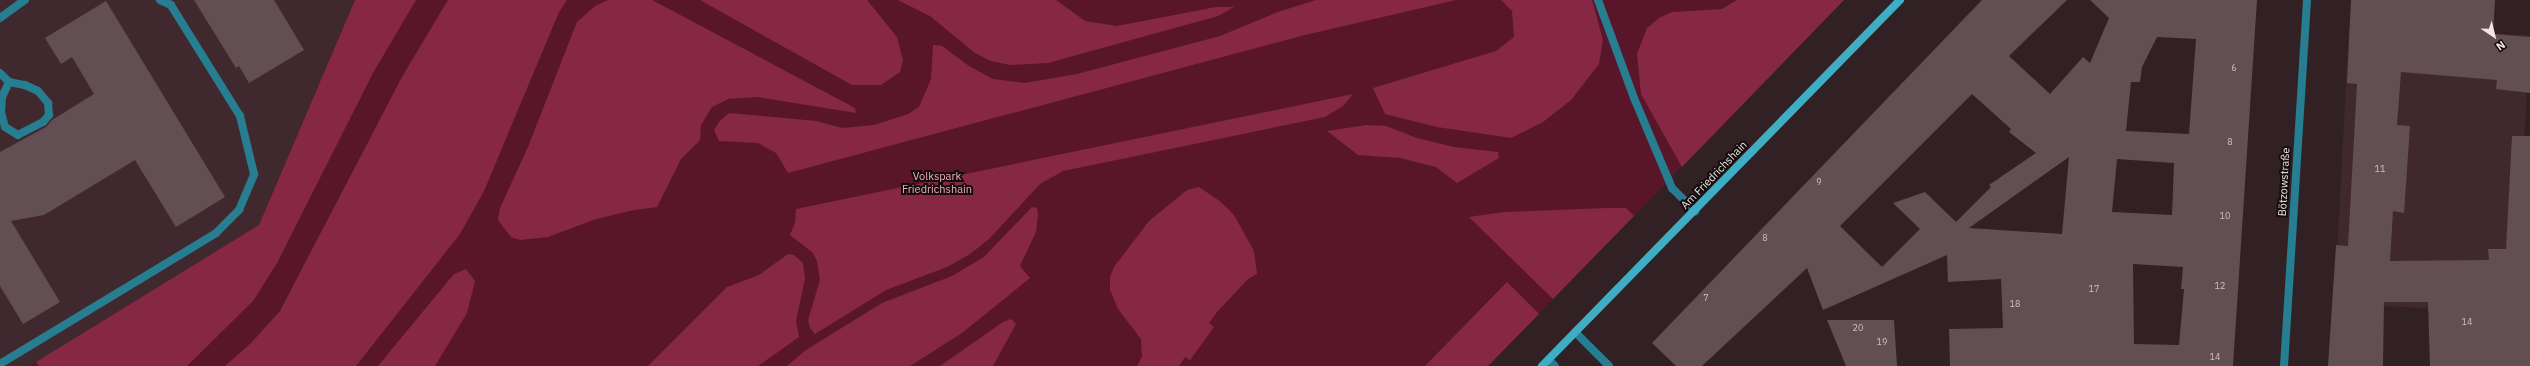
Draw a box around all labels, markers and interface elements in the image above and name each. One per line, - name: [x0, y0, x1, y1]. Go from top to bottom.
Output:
- north arrow: [2474, 16, 2514, 56]
- text: N: [2494, 38, 2508, 54]
- house number: 6: [2231, 63, 2237, 73]
- house number: 8: [2227, 137, 2233, 147]
- street label: Am Friedrichshain: [1678, 138, 1750, 212]
- street label: Bötzowstraße: [2276, 147, 2292, 217]
- house number: 11: [2375, 164, 2385, 174]
- park label: Volkspark Friedrichshain: [902, 170, 972, 196]
- house number: 9: [1816, 177, 1822, 187]
- house number: 10: [2220, 211, 2230, 221]
- house number: 8: [1762, 233, 1768, 243]
- house number: 12: [2215, 281, 2225, 291]
- house number: 17: [2089, 284, 2099, 294]
- house number: 7: [1703, 293, 1709, 303]
- house number: 18: [2010, 299, 2020, 309]
- house number: 14: [2462, 317, 2472, 327]
- house number: 20: [1853, 323, 1863, 333]
- house number: 19: [1877, 337, 1887, 347]
- house number: 14: [2210, 352, 2220, 362]

